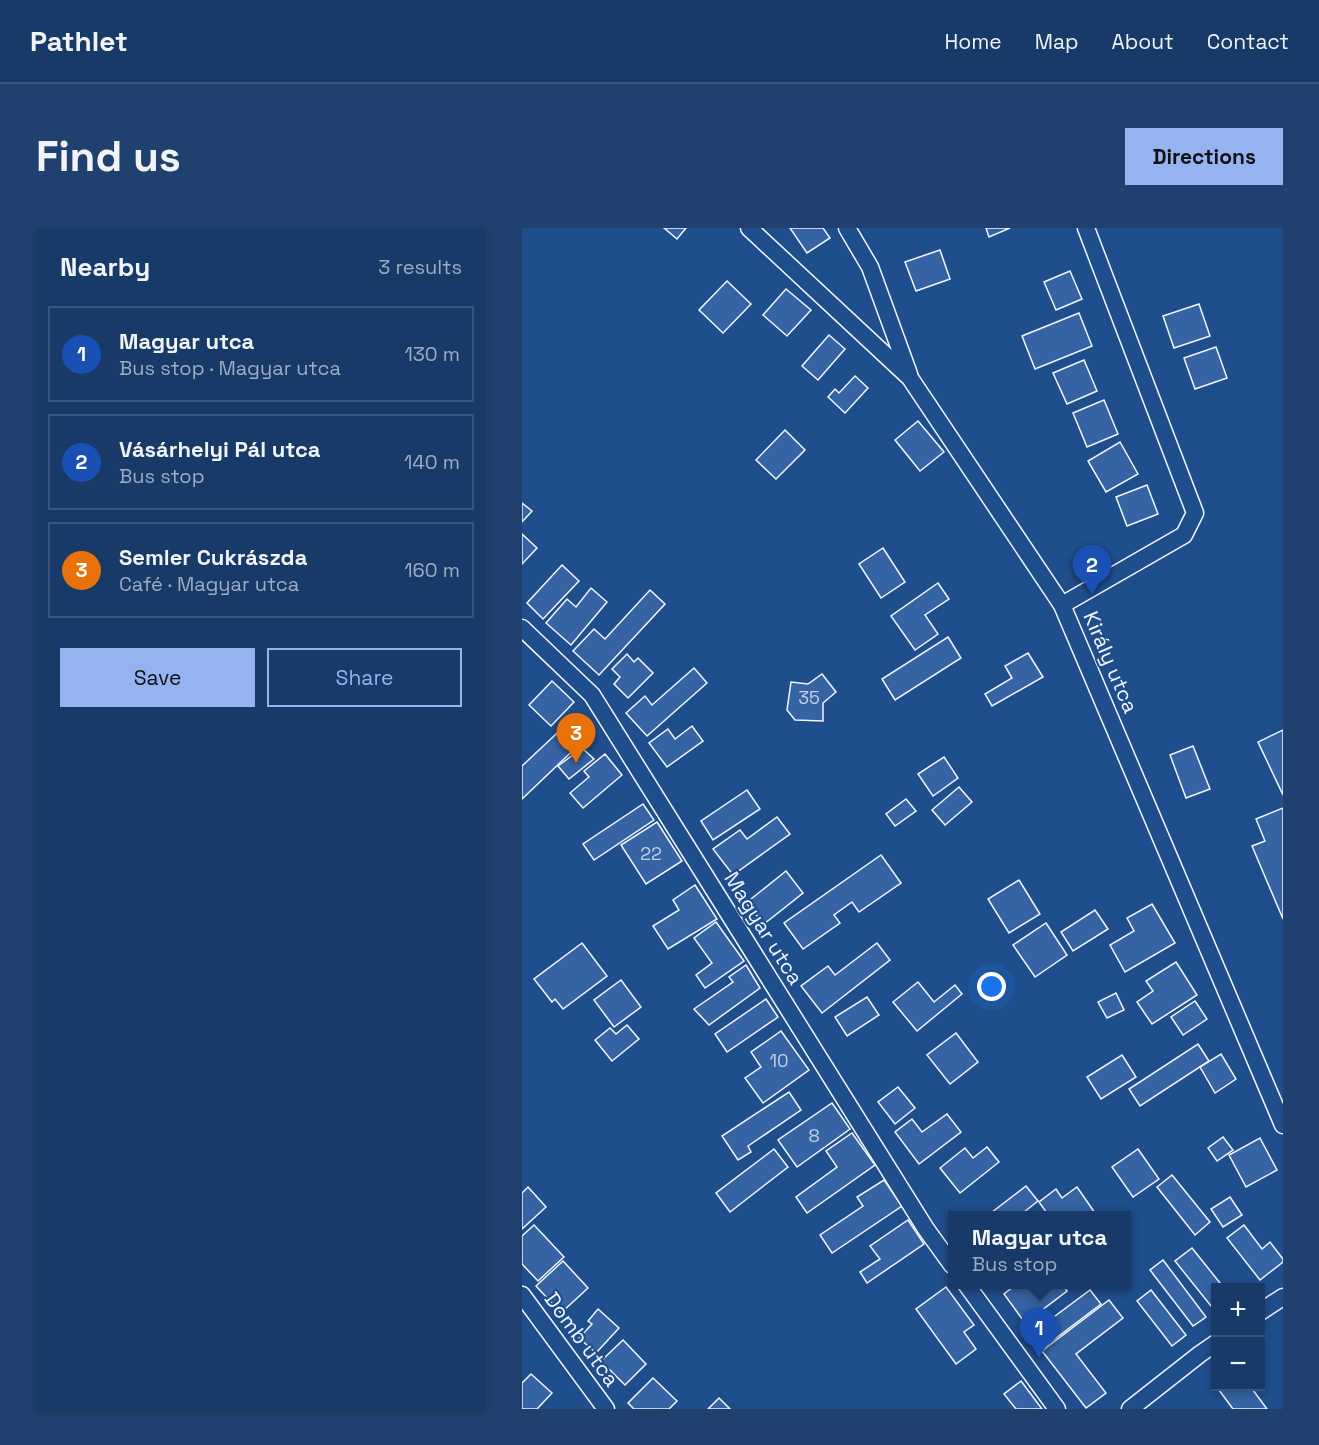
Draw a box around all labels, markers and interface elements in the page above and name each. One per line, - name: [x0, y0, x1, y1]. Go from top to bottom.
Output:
- text: Pathlet: [30, 23, 128, 59]
- text: Home: [944, 28, 1002, 55]
- text: Map: [1035, 28, 1079, 55]
- text: About: [1112, 28, 1174, 55]
- text: Contact: [1207, 28, 1289, 55]
- button: Directions: [1125, 128, 1283, 185]
- text: Find us: [36, 130, 181, 183]
- text: Nearby: [60, 250, 150, 284]
- text: 3 results: [378, 254, 462, 280]
- text: Magyar utca: [119, 327, 254, 355]
- text: 1: [77, 341, 86, 367]
- text: 130 m: [404, 341, 460, 367]
- text: Bus stop · Magyar utca: [119, 355, 341, 381]
- text: Vásárhelyi Pál utca: [119, 435, 321, 463]
- text: 2: [76, 449, 87, 475]
- text: 140 m: [404, 449, 460, 475]
- text: Bus stop: [119, 463, 205, 489]
- text: Semler Cukrászda: [119, 543, 307, 571]
- pin: 2: [1072, 546, 1112, 595]
- text: 3: [75, 557, 88, 583]
- text: 160 m: [404, 557, 460, 583]
- text: Café · Magyar utca: [119, 571, 299, 597]
- street label: Király utca: [1078, 607, 1144, 717]
- button: Save: [60, 648, 255, 707]
- button: Share: [267, 648, 462, 707]
- house number: 35: [798, 686, 820, 709]
- pin: 3: [556, 714, 596, 763]
- house number: 22: [640, 842, 662, 865]
- street label: Magyar utca: [719, 866, 809, 990]
- your location: [977, 972, 1006, 1001]
- house number: 10: [769, 1049, 789, 1072]
- house number: 8: [808, 1124, 820, 1147]
- popup: [948, 1211, 1131, 1289]
- text: Magyar utca: [972, 1223, 1107, 1251]
- text: Bus stop: [972, 1251, 1057, 1277]
- map controls: [1211, 1283, 1265, 1391]
- button: +: [1211, 1283, 1265, 1337]
- street label: Domb utca: [539, 1286, 625, 1392]
- pin: 1: [1020, 1308, 1058, 1358]
- button: −: [1211, 1337, 1265, 1391]

